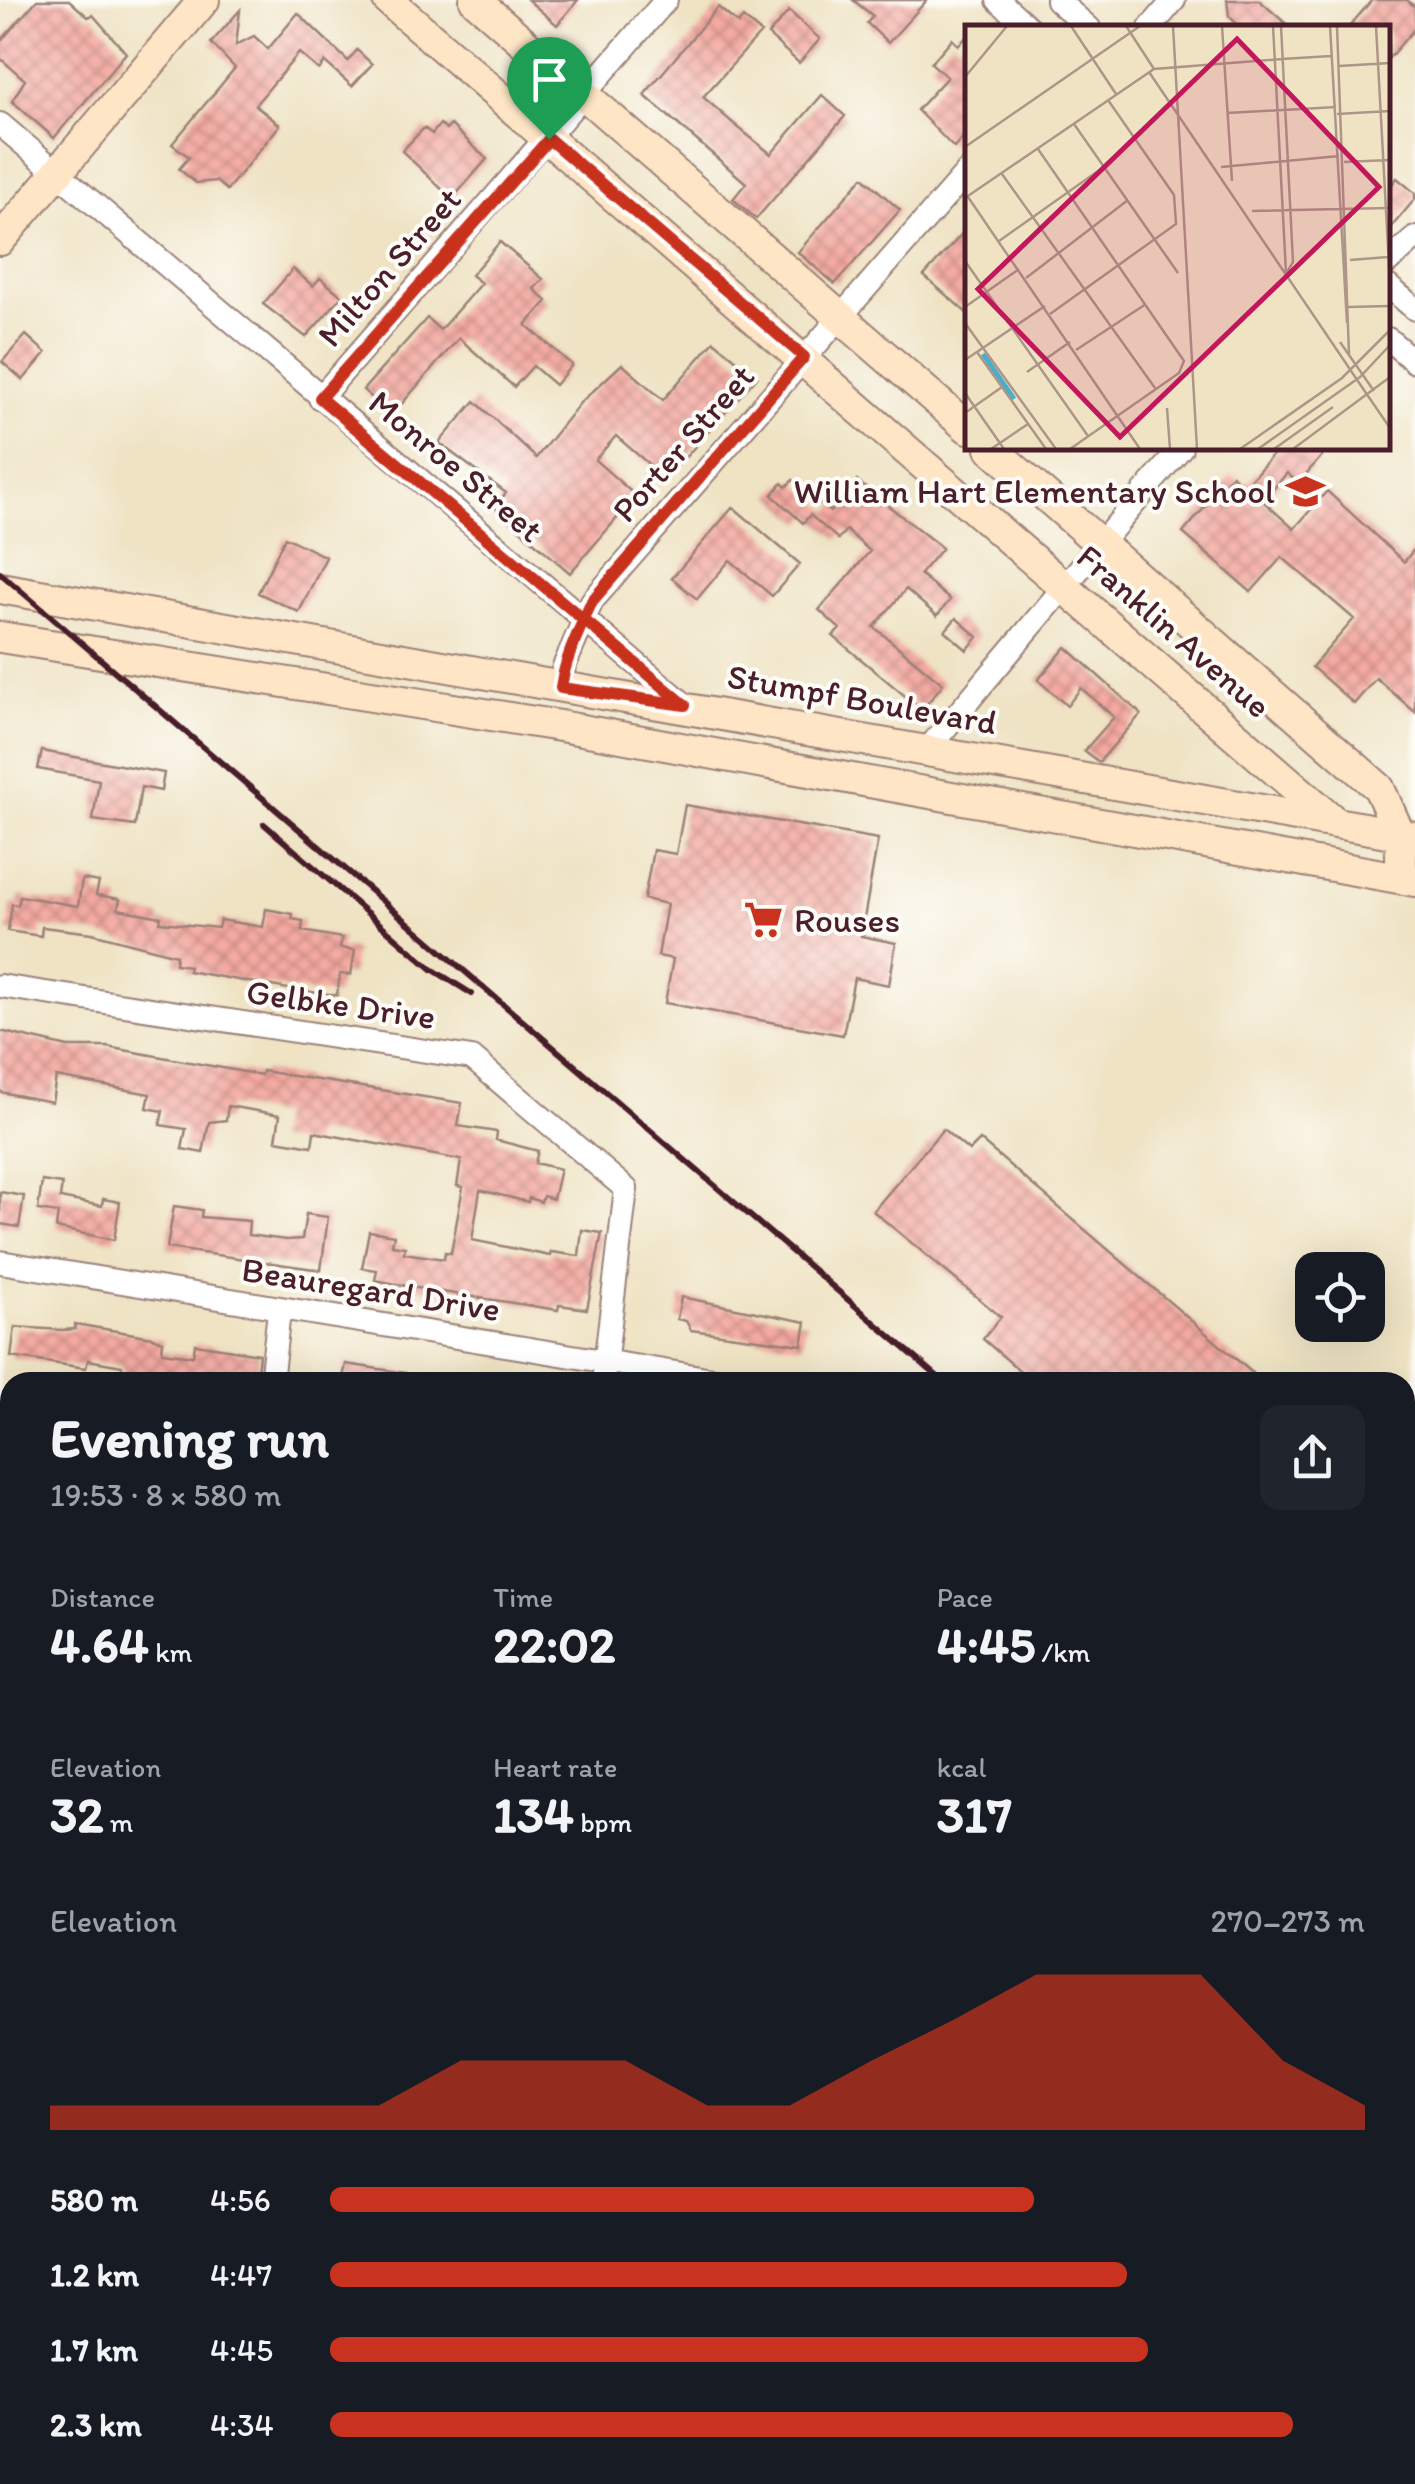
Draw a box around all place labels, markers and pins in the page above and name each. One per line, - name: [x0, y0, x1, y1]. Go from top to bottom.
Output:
- pin: [507, 37, 592, 140]
- place label: William Hart Elementary School: [794, 470, 1275, 512]
- school or university icon: William Hart Elementary School: [1284, 470, 1326, 512]
- supermarket icon: Rouses: [743, 899, 785, 941]
- place label: Rouses: [794, 899, 900, 941]

